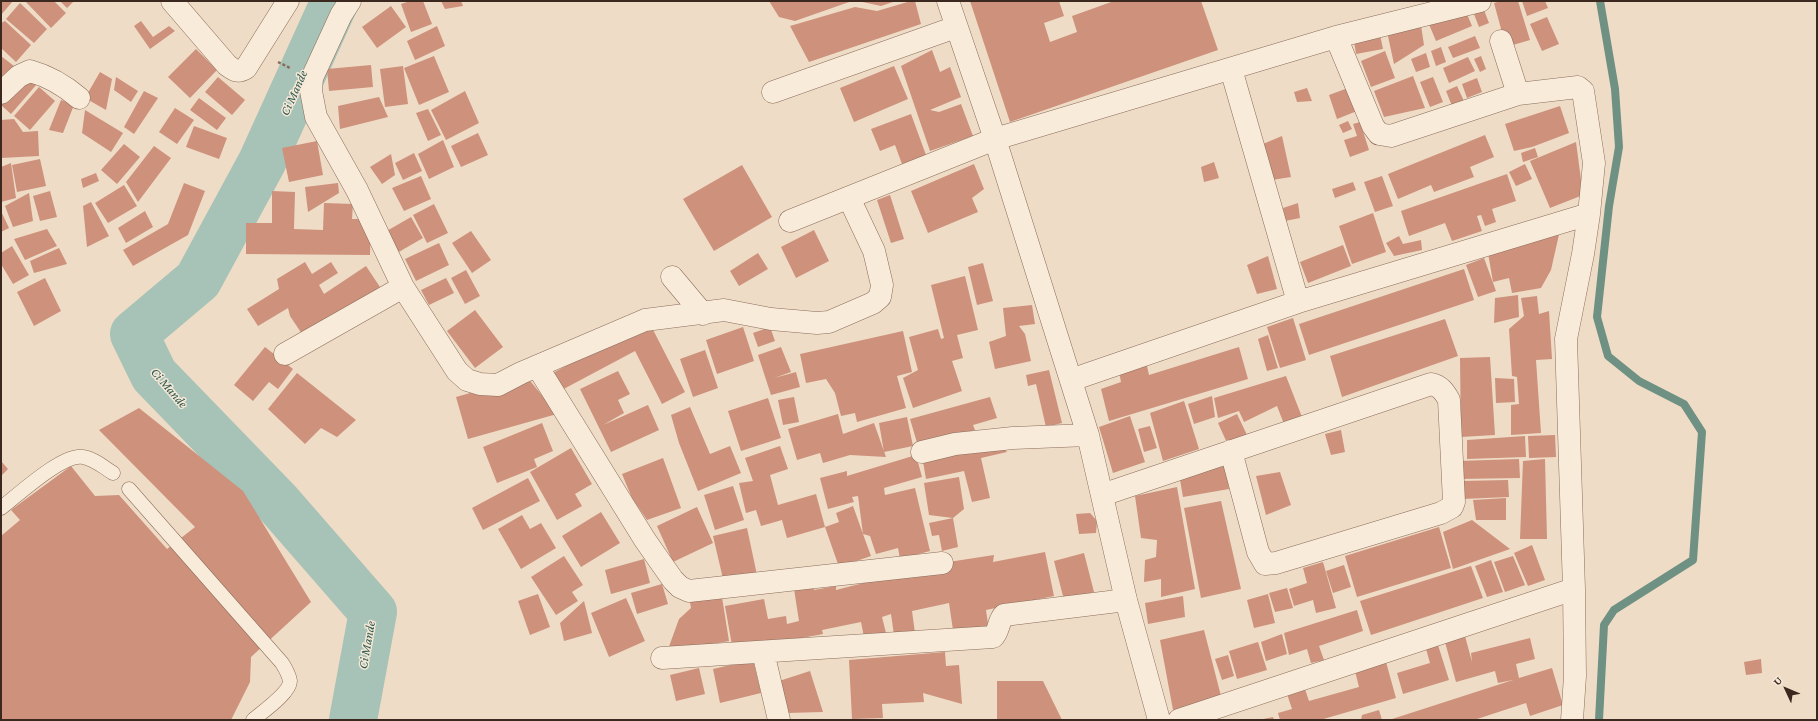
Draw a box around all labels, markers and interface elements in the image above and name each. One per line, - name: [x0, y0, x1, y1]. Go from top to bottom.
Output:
- water label: Ci Mande: [277, 68, 311, 118]
- water label: Ci Mande: [147, 365, 191, 411]
- water label: Ci Mande: [355, 620, 379, 670]
- north arrow: [1766, 669, 1806, 709]
- text: U: [1770, 674, 1784, 688]

